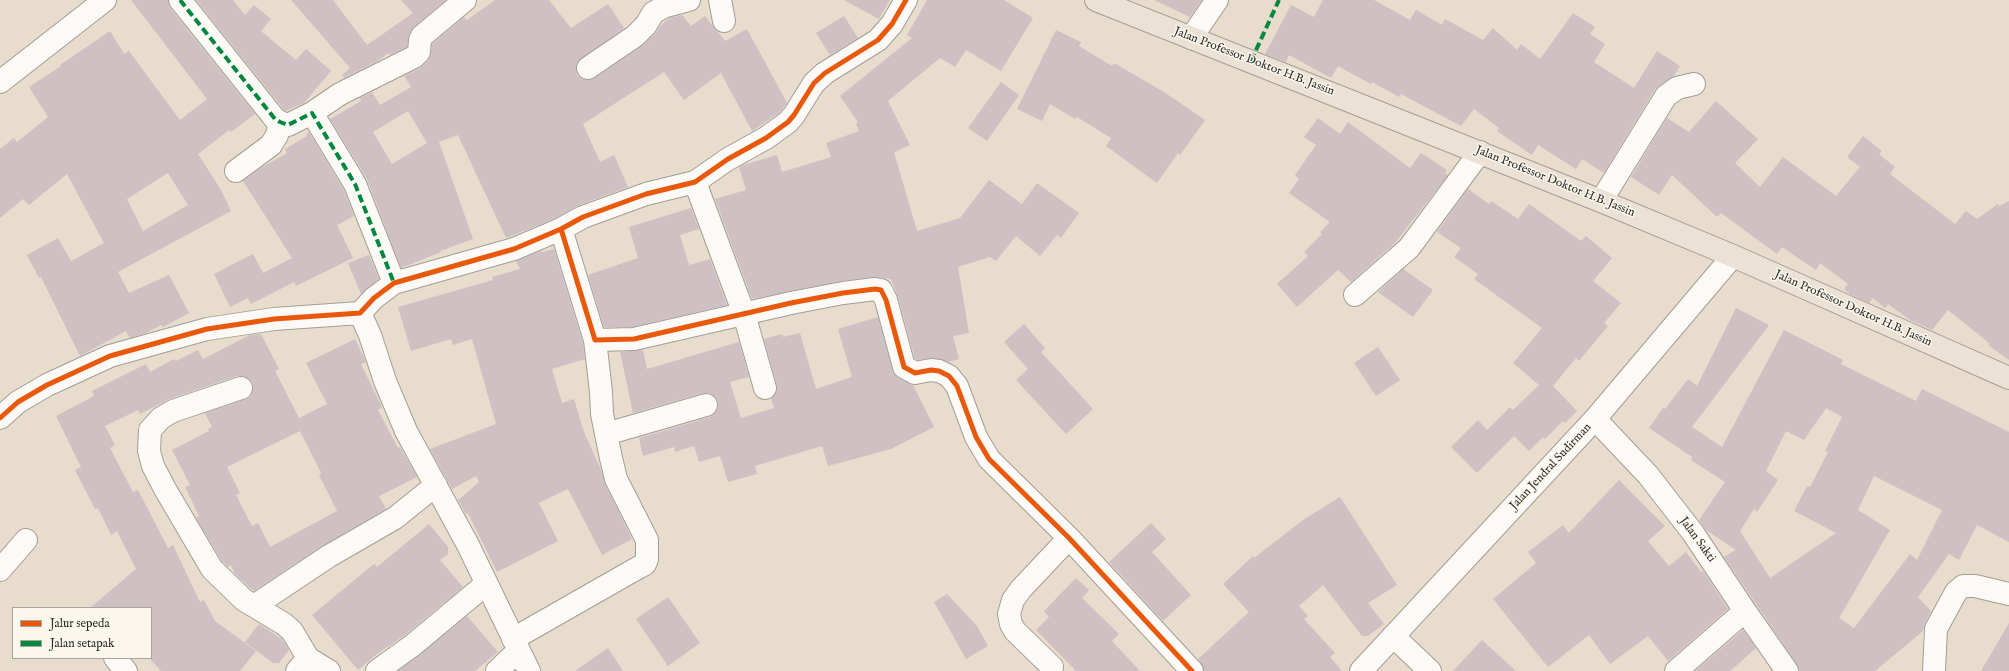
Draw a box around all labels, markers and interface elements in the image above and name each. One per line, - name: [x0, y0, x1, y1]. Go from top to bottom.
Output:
- street label: Jalan Professor Doktor H.B. Jassin: [1172, 25, 1336, 99]
- street label: Jalan Professor Doktor H.B. Jassin: [1473, 143, 1637, 221]
- street label: Jalan Professor Doktor H.B. Jassin: [1772, 268, 1934, 350]
- street label: Jalan Jendral Sudirman: [1507, 421, 1595, 513]
- street label: Jalan Sakti: [1676, 515, 1718, 565]
- legend: [12, 607, 152, 659]
- text: Jalur sepeda: [50, 616, 110, 631]
- text: Jalan setapak: [50, 636, 114, 651]

